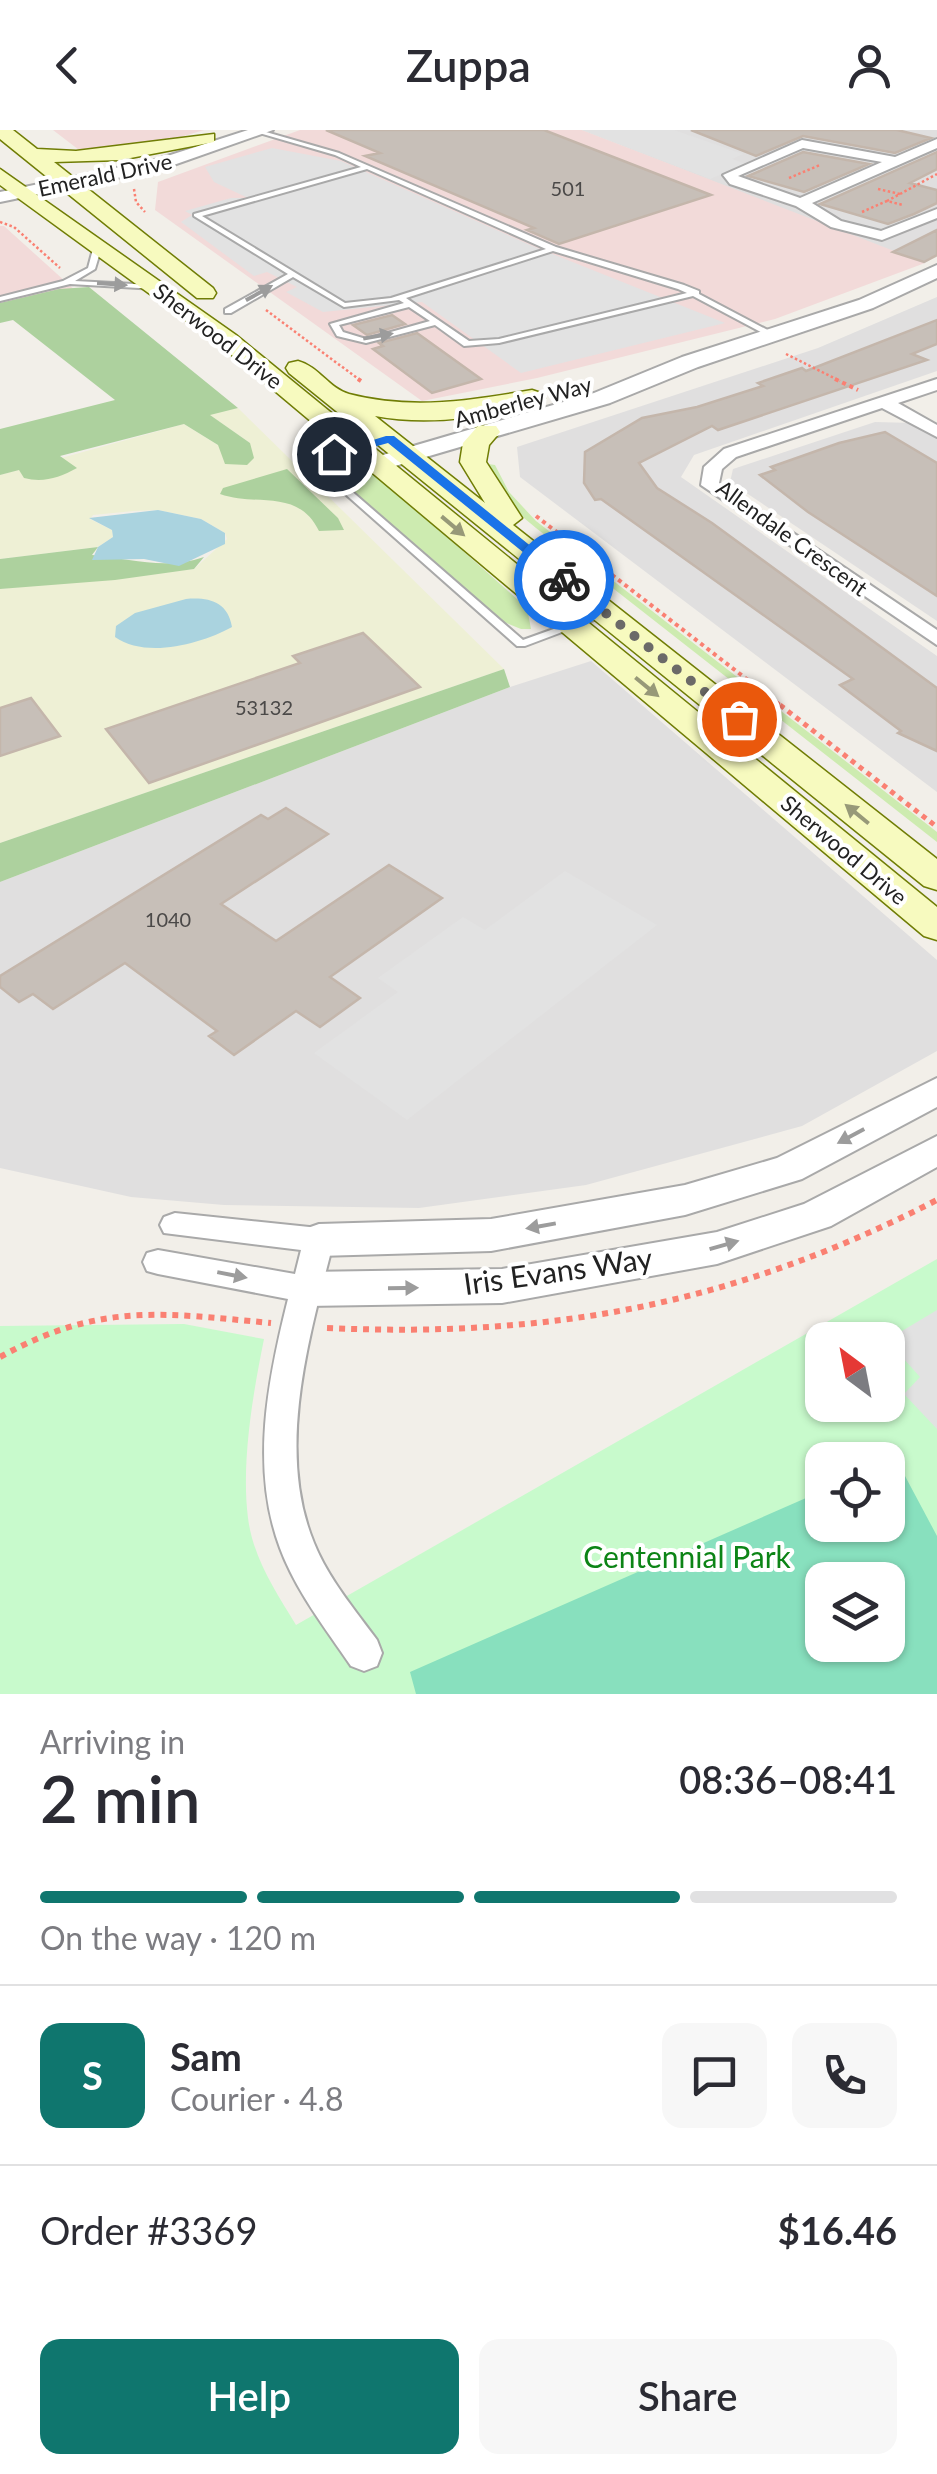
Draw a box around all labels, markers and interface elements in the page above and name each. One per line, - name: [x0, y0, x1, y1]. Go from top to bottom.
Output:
- icon: back: [40, 38, 95, 93]
- text: Zuppa: [406, 38, 531, 92]
- icon: person: [842, 38, 897, 93]
- street label: Emerald Drive: [35, 147, 174, 202]
- house number: 501: [551, 176, 585, 200]
- one-way arrow: [97, 276, 128, 292]
- street label: Sherwood Drive: [148, 277, 288, 394]
- one-way arrow: [244, 284, 273, 301]
- one-way arrow: [363, 328, 394, 343]
- street label: Amberley Way: [451, 370, 595, 433]
- pin: [292, 412, 377, 497]
- icon: home: [307, 427, 362, 482]
- street label: Allendale Crescent: [712, 474, 873, 602]
- one-way arrow: [440, 515, 465, 537]
- courier: [514, 530, 614, 630]
- icon: bike: [537, 553, 592, 608]
- one-way arrow: [635, 676, 660, 697]
- pin: [697, 677, 782, 762]
- icon: bag: [712, 692, 767, 747]
- house number: 53132: [235, 695, 293, 719]
- street label: Sherwood Drive: [776, 789, 913, 910]
- one-way arrow: [845, 804, 870, 825]
- house number: 1040: [145, 907, 191, 931]
- one-way arrow: [836, 1128, 865, 1145]
- one-way arrow: [524, 1219, 556, 1234]
- one-way arrow: [710, 1237, 740, 1252]
- street label: Iris Evans Way: [461, 1239, 655, 1301]
- one-way arrow: [217, 1268, 248, 1284]
- one-way arrow: [388, 1279, 420, 1295]
- north arrow: [805, 1322, 905, 1422]
- map controls: [805, 1322, 905, 1662]
- button: locate: [805, 1442, 905, 1542]
- park label: Centennial Park: [583, 1538, 792, 1574]
- button: layers: [805, 1562, 905, 1662]
- text: Arriving in: [40, 1722, 185, 1761]
- text: 08:36–08:41: [679, 1756, 897, 1802]
- text: 2 min: [40, 1759, 200, 1837]
- text: On the way · 120 m: [40, 1918, 316, 1957]
- button: chat: [662, 2023, 767, 2128]
- button: phone: [792, 2023, 897, 2128]
- text: Sam: [170, 2033, 242, 2079]
- text: S: [82, 2052, 103, 2098]
- text: Courier · 4.8: [170, 2079, 344, 2118]
- text: Order #3369: [40, 2207, 257, 2253]
- text: $16.46: [778, 2207, 897, 2253]
- button: Help: [40, 2339, 459, 2454]
- button: Share: [479, 2339, 897, 2454]

